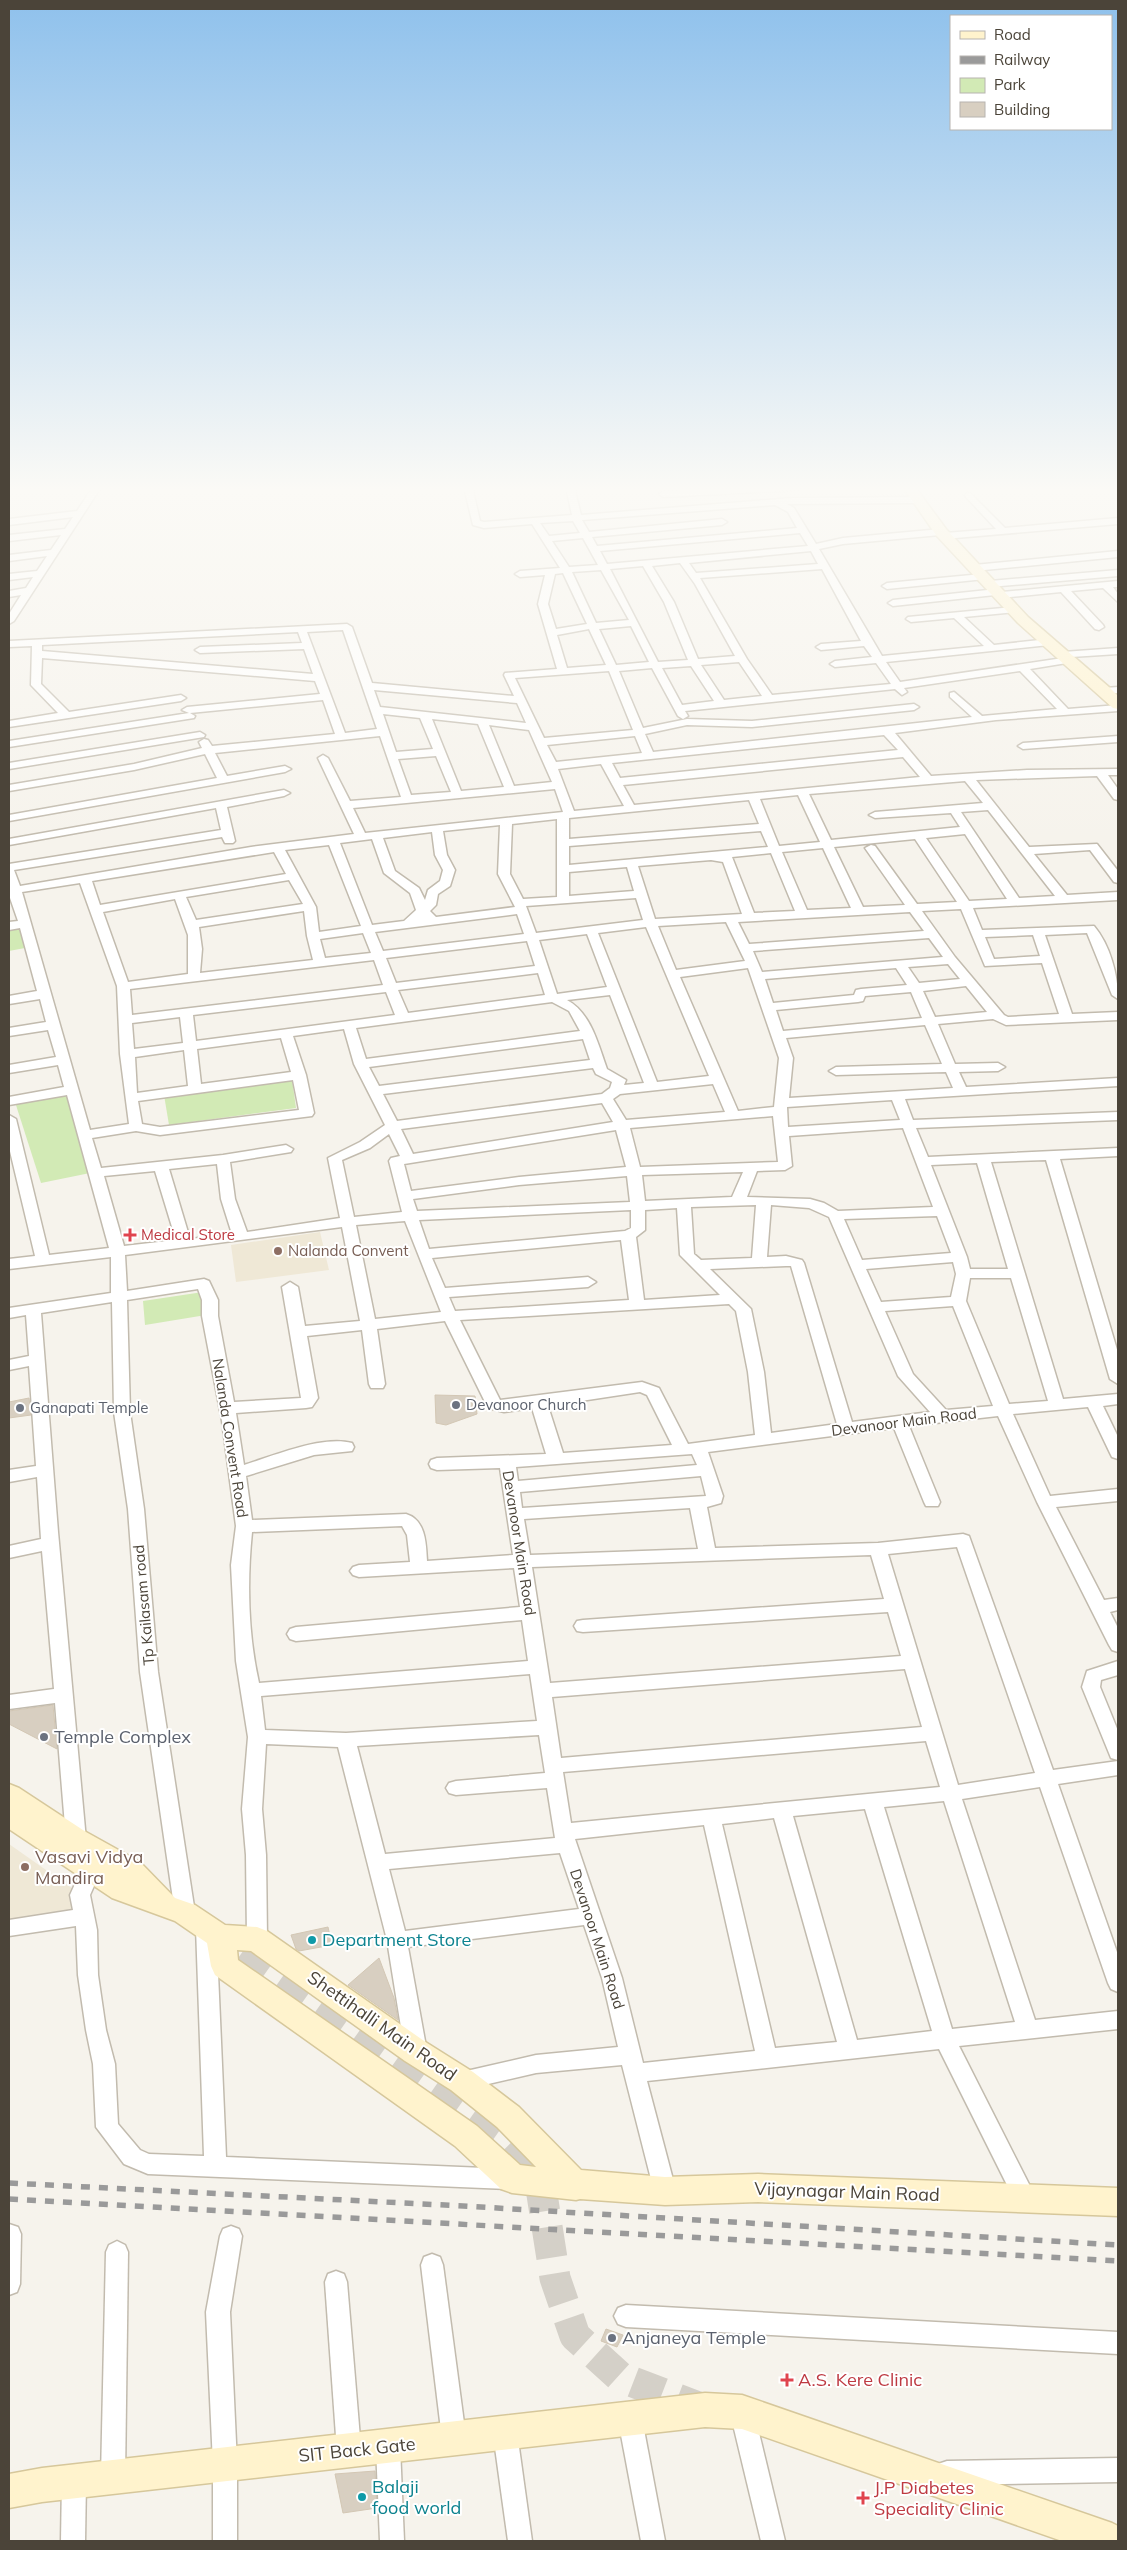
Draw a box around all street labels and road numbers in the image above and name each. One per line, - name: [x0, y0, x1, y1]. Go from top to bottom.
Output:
- street label: Nalanda Convent Road: [208, 1357, 252, 1519]
- street label: Devanoor Main Road: [830, 1403, 978, 1440]
- street label: Devanoor Main Road: [499, 1469, 540, 1617]
- street label: Tp Kailasam road: [129, 1544, 158, 1666]
- street label: Devanoor Main Road: [566, 1866, 629, 2011]
- street label: Shettihalli Main Road: [303, 1965, 461, 2086]
- street label: Vijaynagar Main Road: [754, 2177, 940, 2206]
- street label: SIT Back Gate: [297, 2432, 416, 2467]

